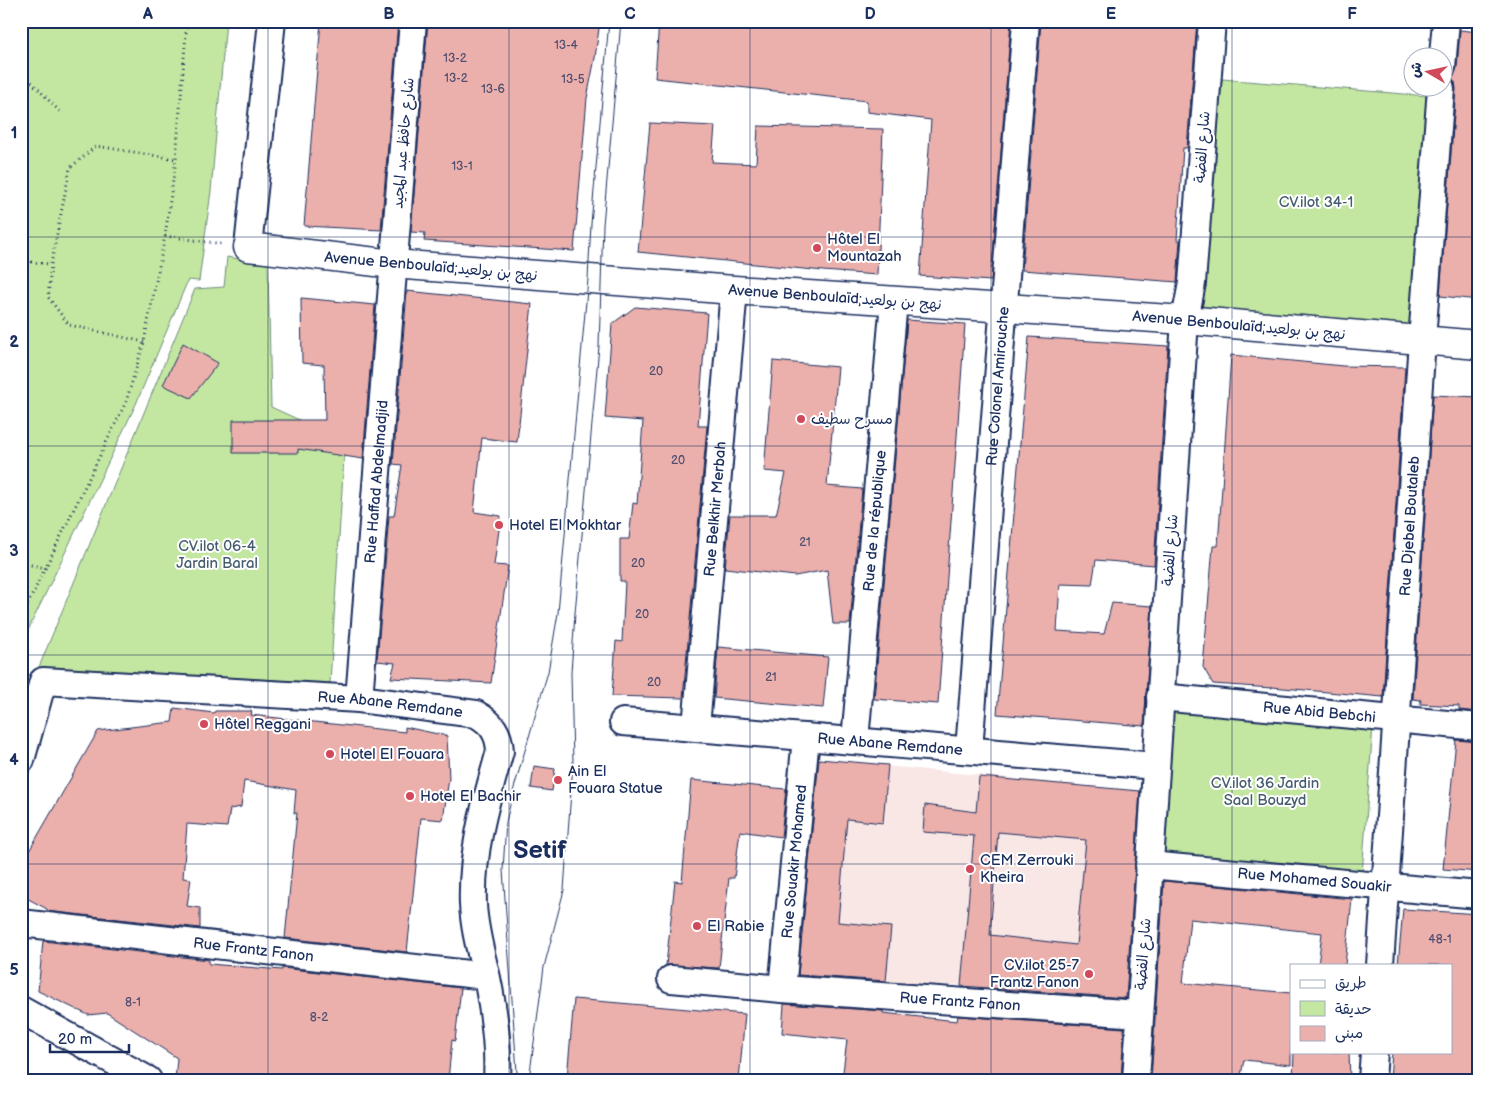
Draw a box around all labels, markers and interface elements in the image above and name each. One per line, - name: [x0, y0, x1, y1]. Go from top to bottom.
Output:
- text: A: [142, 5, 153, 24]
- text: B: [383, 5, 395, 24]
- text: C: [624, 5, 636, 24]
- text: D: [864, 5, 876, 24]
- text: E: [1106, 5, 1116, 24]
- text: F: [1347, 5, 1357, 24]
- house number: 13-4: [554, 38, 579, 53]
- north arrow: [1402, 48, 1452, 98]
- house number: 13-2: [443, 51, 467, 66]
- text: ش: [1406, 61, 1425, 79]
- house number: 13-2: [444, 71, 468, 86]
- house number: 13-5: [561, 72, 585, 87]
- street label: شارع حافظ عبد المجيد: [388, 77, 419, 209]
- house number: 13-6: [481, 82, 505, 97]
- street label: شارع الفضة: [1191, 110, 1214, 184]
- text: 1: [11, 124, 17, 143]
- house number: 13-1: [451, 159, 473, 174]
- park label: CV.ilot 34-1: [1279, 193, 1353, 212]
- place label: Hôtel El Mountazah: [827, 230, 902, 266]
- marker: Hôtel El Mountazah: [811, 242, 823, 254]
- street label: Avenue Benboulaïd;نهج بن بولعيد: [324, 248, 538, 285]
- street label: Avenue Benboulaïd;نهج بن بولعيد: [728, 281, 942, 314]
- street label: Rue Colonel Amirouche: [982, 306, 1014, 467]
- street label: Avenue Benboulaïd;نهج بن بولعيد: [1132, 307, 1346, 344]
- text: 2: [9, 333, 19, 352]
- house number: 20: [649, 364, 663, 379]
- street label: Rue Haffad Abdelmadjid: [361, 399, 393, 564]
- place label: مسرح سطيف: [811, 410, 893, 429]
- marker: مسرح سطيف: [795, 413, 807, 425]
- street label: Rue Belkhir Merbah: [700, 440, 731, 577]
- street label: Rue de la république: [859, 449, 891, 592]
- house number: 20: [671, 453, 685, 468]
- street label: Rue Djebel Boutaleb: [1396, 455, 1424, 597]
- street label: شارع الفضة: [1159, 513, 1182, 587]
- place label: Hotel El Mokhtar: [509, 516, 622, 535]
- marker: Hotel El Mokhtar: [493, 519, 505, 531]
- house number: 21: [799, 535, 811, 550]
- park label: CV.ilot 06-4 Jardin Baral: [176, 537, 258, 573]
- text: 3: [9, 542, 19, 561]
- house number: 20: [631, 556, 645, 571]
- house number: 20: [635, 607, 649, 622]
- house number: 21: [765, 670, 777, 685]
- house number: 20: [647, 675, 661, 690]
- street label: Rue Abane Remdane: [317, 688, 464, 722]
- street label: Rue Abid Bebchi: [1262, 698, 1377, 727]
- place label: Hôtel Reggani: [214, 715, 311, 734]
- marker: Hôtel Reggani: [198, 718, 210, 730]
- street label: Rue Abane Remdane: [817, 729, 964, 760]
- place label: Hotel El Fouara: [340, 745, 444, 764]
- marker: Hotel El Fouara: [324, 748, 336, 760]
- text: 4: [9, 751, 19, 770]
- place label: Ain El Fouara Statue: [568, 762, 663, 798]
- marker: Ain El Fouara Statue: [552, 774, 564, 786]
- park label: CV.ilot 36 Jardin Saal Bouzyd: [1211, 774, 1319, 810]
- street label: Rue Souakir Mohamed: [778, 784, 811, 939]
- place label: Hotel El Bachir: [420, 787, 522, 806]
- marker: Hotel El Bachir: [404, 790, 416, 802]
- district label: Setif: [513, 835, 567, 866]
- place label: CEM Zerrouki Kheira: [980, 851, 1074, 887]
- marker: CEM Zerrouki Kheira: [964, 863, 976, 875]
- street label: Rue Mohamed Souakir: [1236, 864, 1393, 897]
- place label: El Rabie: [707, 917, 764, 936]
- street label: شارع الفضة: [1132, 917, 1155, 991]
- marker: El Rabie: [691, 920, 703, 932]
- house number: 48-1: [1428, 932, 1452, 947]
- street label: Rue Frantz Fanon: [192, 934, 315, 966]
- place label: CV.ilot 25-7 Frantz Fanon: [990, 956, 1080, 992]
- text: 5: [9, 961, 19, 980]
- legend: [1290, 964, 1452, 1054]
- marker: CV.ilot 25-7 Frantz Fanon: [1083, 968, 1095, 980]
- text: طريق: [1335, 974, 1367, 993]
- street label: Rue Frantz Fanon: [899, 988, 1021, 1016]
- house number: 8-1: [125, 995, 141, 1010]
- text: حديقة: [1335, 1000, 1372, 1019]
- house number: 8-2: [310, 1010, 328, 1025]
- scale bar: [50, 1021, 129, 1053]
- text: مبنى: [1335, 1024, 1363, 1043]
- text: 20 m: [58, 1030, 92, 1049]

